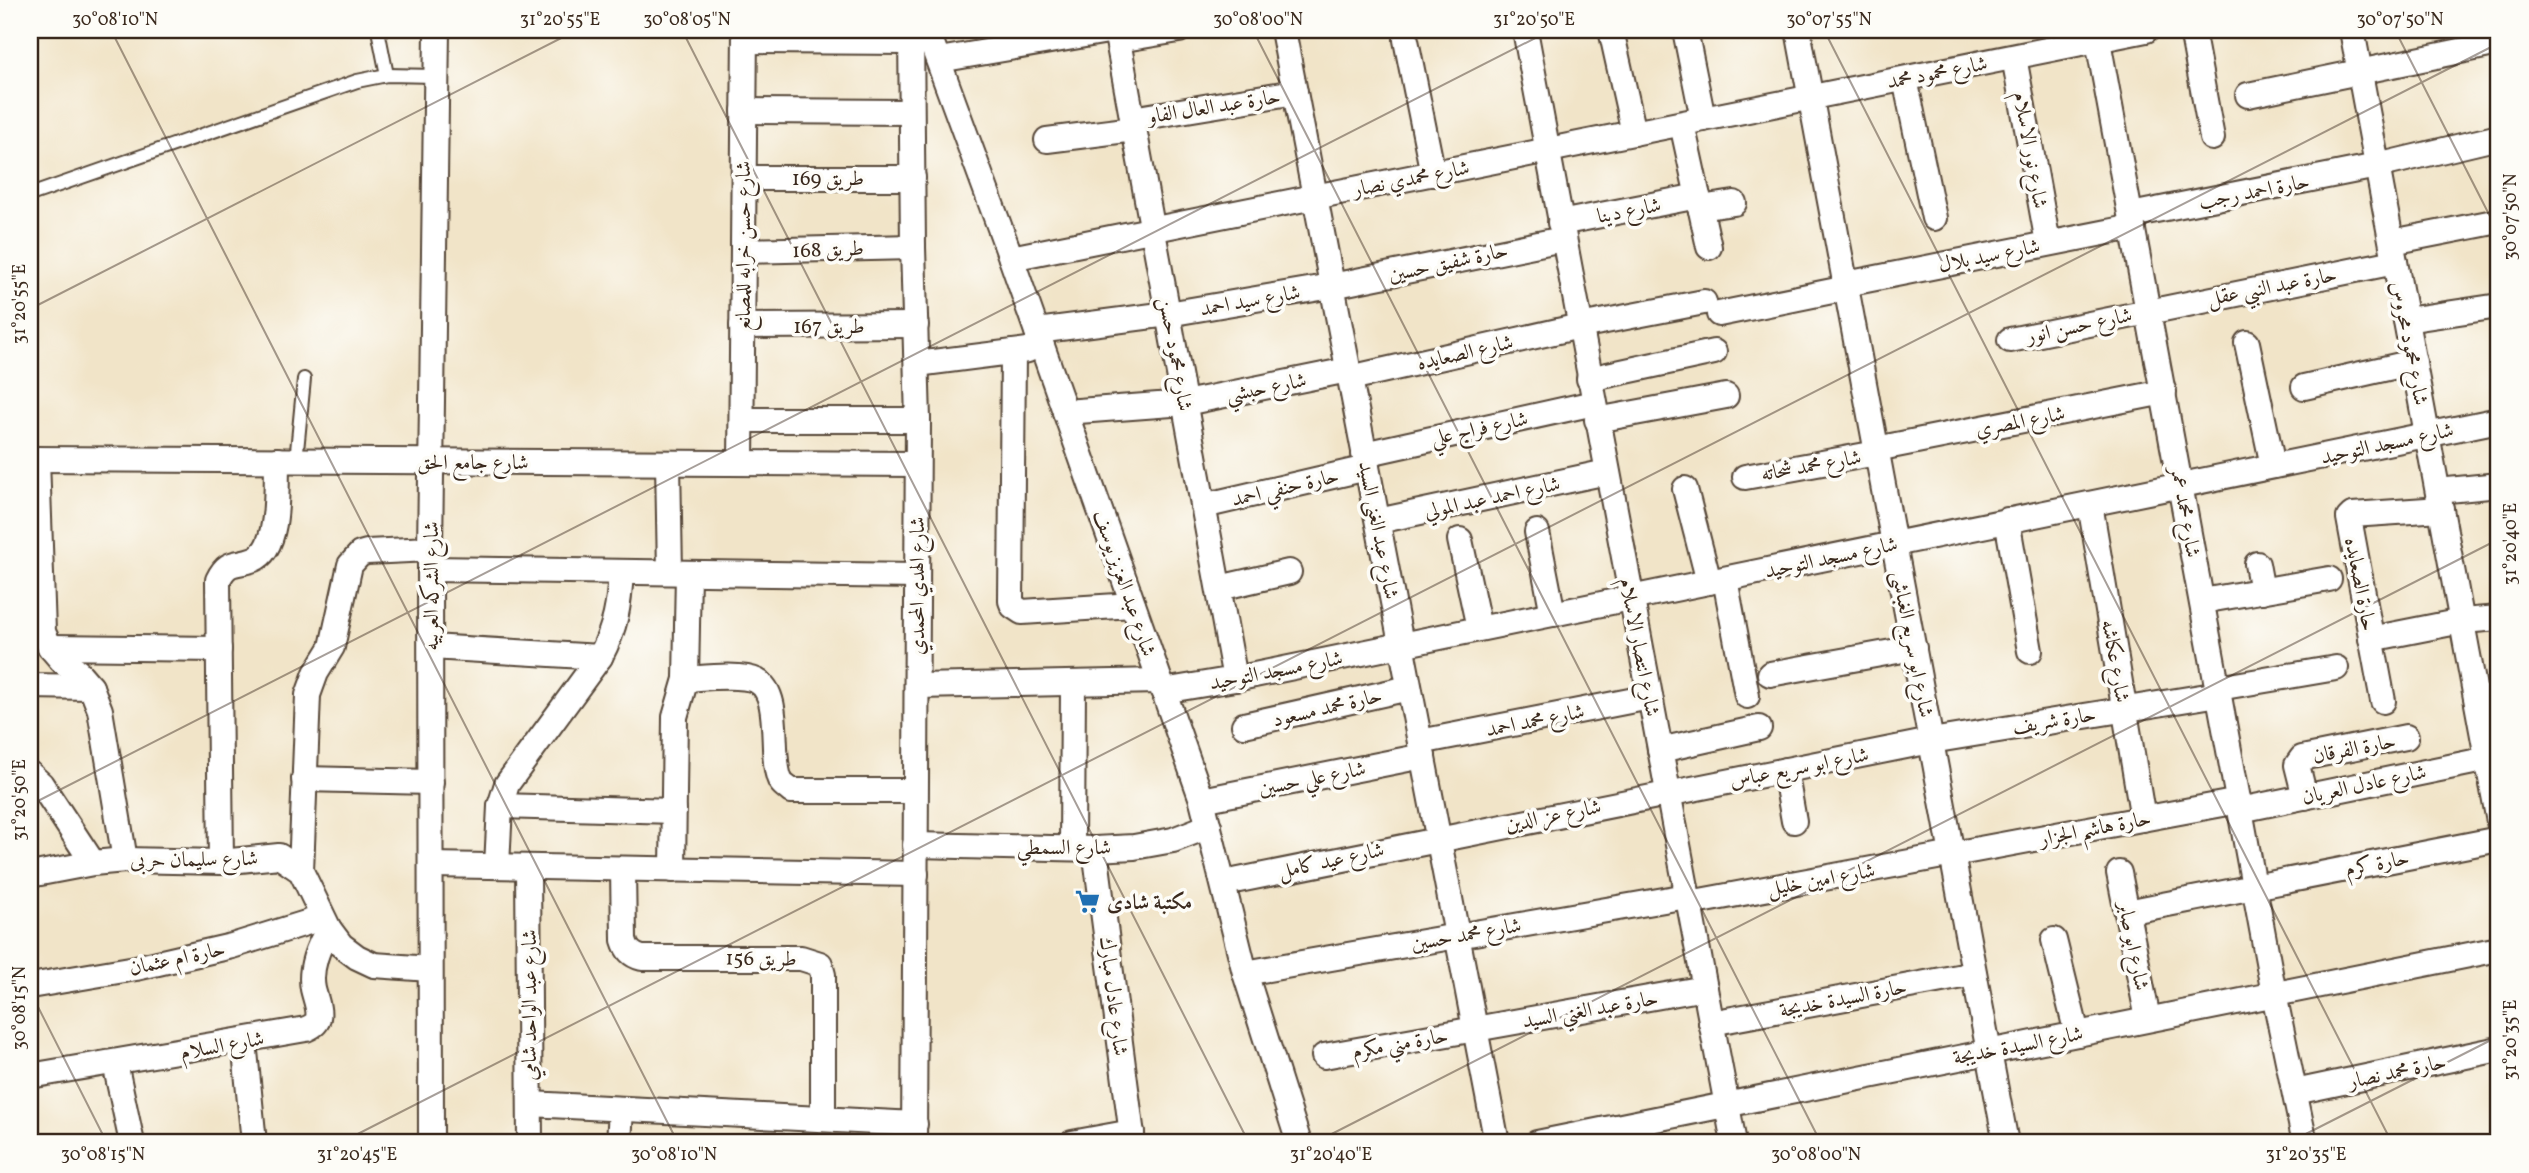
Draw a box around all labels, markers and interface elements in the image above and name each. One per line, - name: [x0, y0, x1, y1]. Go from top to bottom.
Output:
- text: 30°08'10"N: [72, 8, 158, 33]
- text: 31°20'55"E: [520, 8, 600, 33]
- text: 30°08'05"N: [643, 8, 731, 33]
- text: 30°08'00"N: [1213, 8, 1303, 33]
- text: 31°20'50"E: [1493, 8, 1575, 33]
- text: 30°07'55"N: [1786, 8, 1872, 33]
- text: 30°07'50"N: [2356, 8, 2444, 33]
- street label: شارع محمود محمد: [1884, 49, 1991, 99]
- street label: حارة عبد العال الفاو: [1144, 83, 1283, 133]
- street label: شارع نور الاسلام: [2003, 89, 2054, 211]
- street label: شارع محمدي نصار: [1348, 154, 1473, 207]
- street label: شارع حسن خرابه للمصانع: [730, 161, 762, 331]
- street label: طريق 169: [792, 165, 864, 194]
- street label: حارة احمد رجب: [2196, 168, 2312, 217]
- text: 30°07'50"N: [2499, 173, 2524, 261]
- street label: شارع دينا: [1595, 191, 1664, 234]
- street label: شارع سيد بلال: [1936, 232, 2043, 282]
- street label: طريق 168: [792, 235, 865, 266]
- street label: حارة شفيق حسين: [1386, 237, 1511, 290]
- street label: حارة عبد النبي عقل: [2205, 261, 2340, 318]
- text: 31°20'55"E: [8, 264, 33, 344]
- street label: شارع سيد احمد: [1198, 278, 1303, 327]
- street label: شارع محمود محروس: [2380, 279, 2435, 408]
- street label: شارع محمود حسن: [1148, 295, 1199, 414]
- street label: شارع حسن انور: [2022, 301, 2135, 354]
- street label: طريق 167: [793, 313, 865, 342]
- street label: شارع الصعايده: [1414, 328, 1517, 381]
- street label: شارع حبشي: [1223, 366, 1310, 414]
- street label: شارع المصري: [1973, 400, 2068, 447]
- street label: شارع فراج علي: [1428, 405, 1531, 458]
- street label: شارع مسجد التوحيد: [2318, 416, 2457, 475]
- street label: شارع محمد شحاته: [1759, 443, 1864, 492]
- street label: شارع جامع الحق: [417, 449, 529, 481]
- street label: شارع عبد الغنى السيد: [1348, 459, 1405, 602]
- street label: حارة حنفي احمد: [1229, 462, 1343, 519]
- street label: شارع محمد عمر: [2160, 462, 2207, 560]
- street label: شارع احمد عبد المولي: [1422, 470, 1563, 529]
- text: 31°20'40"E: [2499, 502, 2524, 585]
- street label: شارع عبد العزيز يوسف: [1083, 506, 1162, 661]
- street label: شارع الهدي المحمدي: [904, 517, 935, 655]
- street label: شارع الشركه العربيه: [418, 521, 449, 651]
- street label: شارع مسجد التوحيد: [1762, 530, 1901, 589]
- street label: حارة الصعايده: [2336, 535, 2383, 634]
- street label: شارع ابو سريع الغباشى: [1880, 568, 1940, 721]
- street label: شارع انتصار الاسلام: [1609, 575, 1666, 720]
- street label: شارع عكاشه: [2091, 617, 2136, 705]
- street label: شارع مسجد التوحيد: [1207, 644, 1346, 701]
- street label: حارة محمد مسعود: [1270, 682, 1385, 735]
- street label: شارع محمد احمد: [1484, 698, 1587, 747]
- street label: حارة شريف: [2010, 701, 2098, 742]
- street label: حارة الفرقان: [2310, 727, 2398, 772]
- street label: شارع ابو سريع عباس: [1727, 741, 1872, 799]
- street label: شارع علي حسين: [1256, 755, 1369, 808]
- street label: شارع عادل العريان: [2299, 758, 2430, 815]
- text: 31°20'50"E: [8, 759, 33, 841]
- street label: شارع عز الدين: [1503, 793, 1604, 842]
- street label: حارة هاشم الجزار: [2035, 804, 2155, 860]
- street label: شارع السمطي: [1017, 834, 1111, 867]
- street label: شارع عيد كامل: [1276, 836, 1387, 889]
- street label: حارة كرم: [2343, 844, 2412, 887]
- street label: شارع سليمان حربى: [130, 845, 258, 878]
- street label: شارع امين خليل: [1765, 857, 1878, 906]
- supermarket icon: مكتبة شادى: [1073, 888, 1101, 916]
- place label: مكتبة شادى: [1107, 889, 1192, 918]
- street label: شارع ابو صابر: [2107, 897, 2155, 994]
- street label: شارع محمد حسين: [1409, 911, 1524, 961]
- street label: شارع عبد الواحد شامي: [516, 929, 547, 1081]
- street label: حارة ام عثمان: [126, 935, 229, 986]
- street label: شارع عادل مبارك: [1089, 935, 1134, 1058]
- street label: طريق 156: [725, 944, 797, 975]
- text: 30°08'15"N: [8, 966, 33, 1050]
- street label: حارة السيدة خديجة: [1777, 973, 1909, 1026]
- street label: حارة عبد الغني السيد: [1520, 984, 1661, 1041]
- text: 31°20'35"E: [2499, 999, 2524, 1081]
- street label: شارع السيدة خديجة: [1951, 1020, 2086, 1075]
- street label: حارة مني مكرم: [1350, 1022, 1451, 1071]
- street label: شارع السلام: [178, 1025, 267, 1070]
- street label: حارة محمد نصار: [2344, 1048, 2449, 1097]
- text: 30°08'15"N: [61, 1143, 145, 1168]
- text: 31°20'45"E: [317, 1143, 398, 1168]
- text: 30°08'10"N: [631, 1143, 717, 1168]
- text: 31°20'40"E: [1290, 1143, 1373, 1168]
- text: 30°08'00"N: [1771, 1143, 1861, 1168]
- text: 31°20'35"E: [2265, 1143, 2347, 1168]

